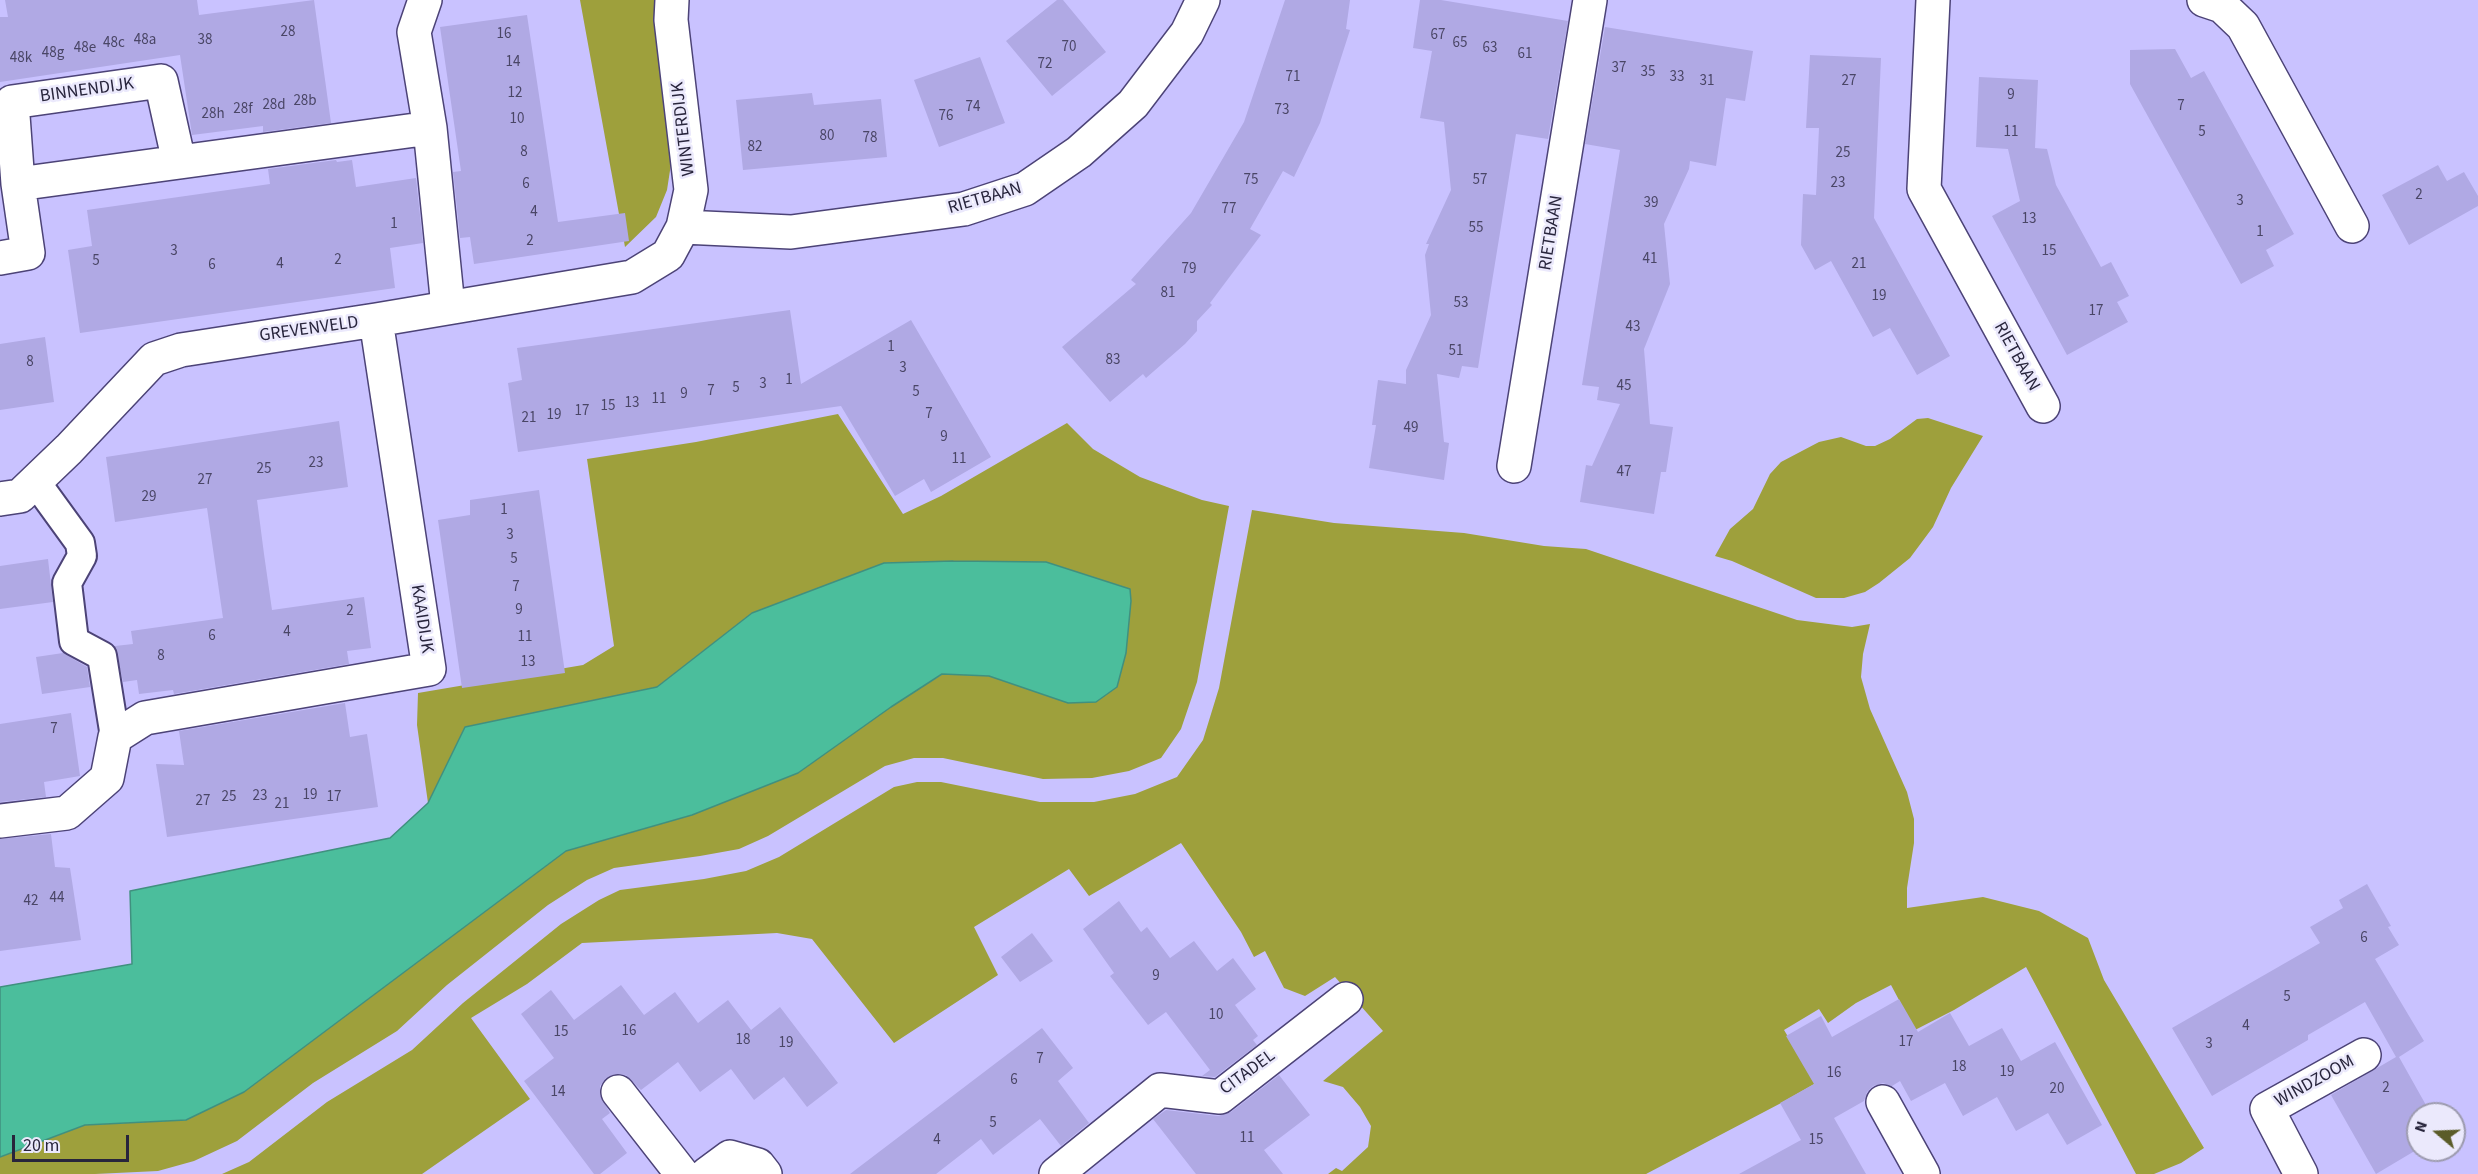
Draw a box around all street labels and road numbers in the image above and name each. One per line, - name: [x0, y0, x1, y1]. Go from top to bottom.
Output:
- street label: BINNENDIJK: [39, 74, 135, 108]
- street label: WINTERDIJK: [668, 81, 700, 177]
- street label: RIETBAAN: [946, 178, 1024, 220]
- street label: RIETBAAN: [1535, 194, 1569, 272]
- street label: GREVENVELD: [258, 312, 360, 348]
- street label: RIETBAAN: [1988, 319, 2044, 395]
- street label: KAAIDIJK: [405, 583, 437, 655]
- street label: CITADEL: [1216, 1046, 1280, 1100]
- street label: WINDZOOM: [2271, 1051, 2359, 1113]

